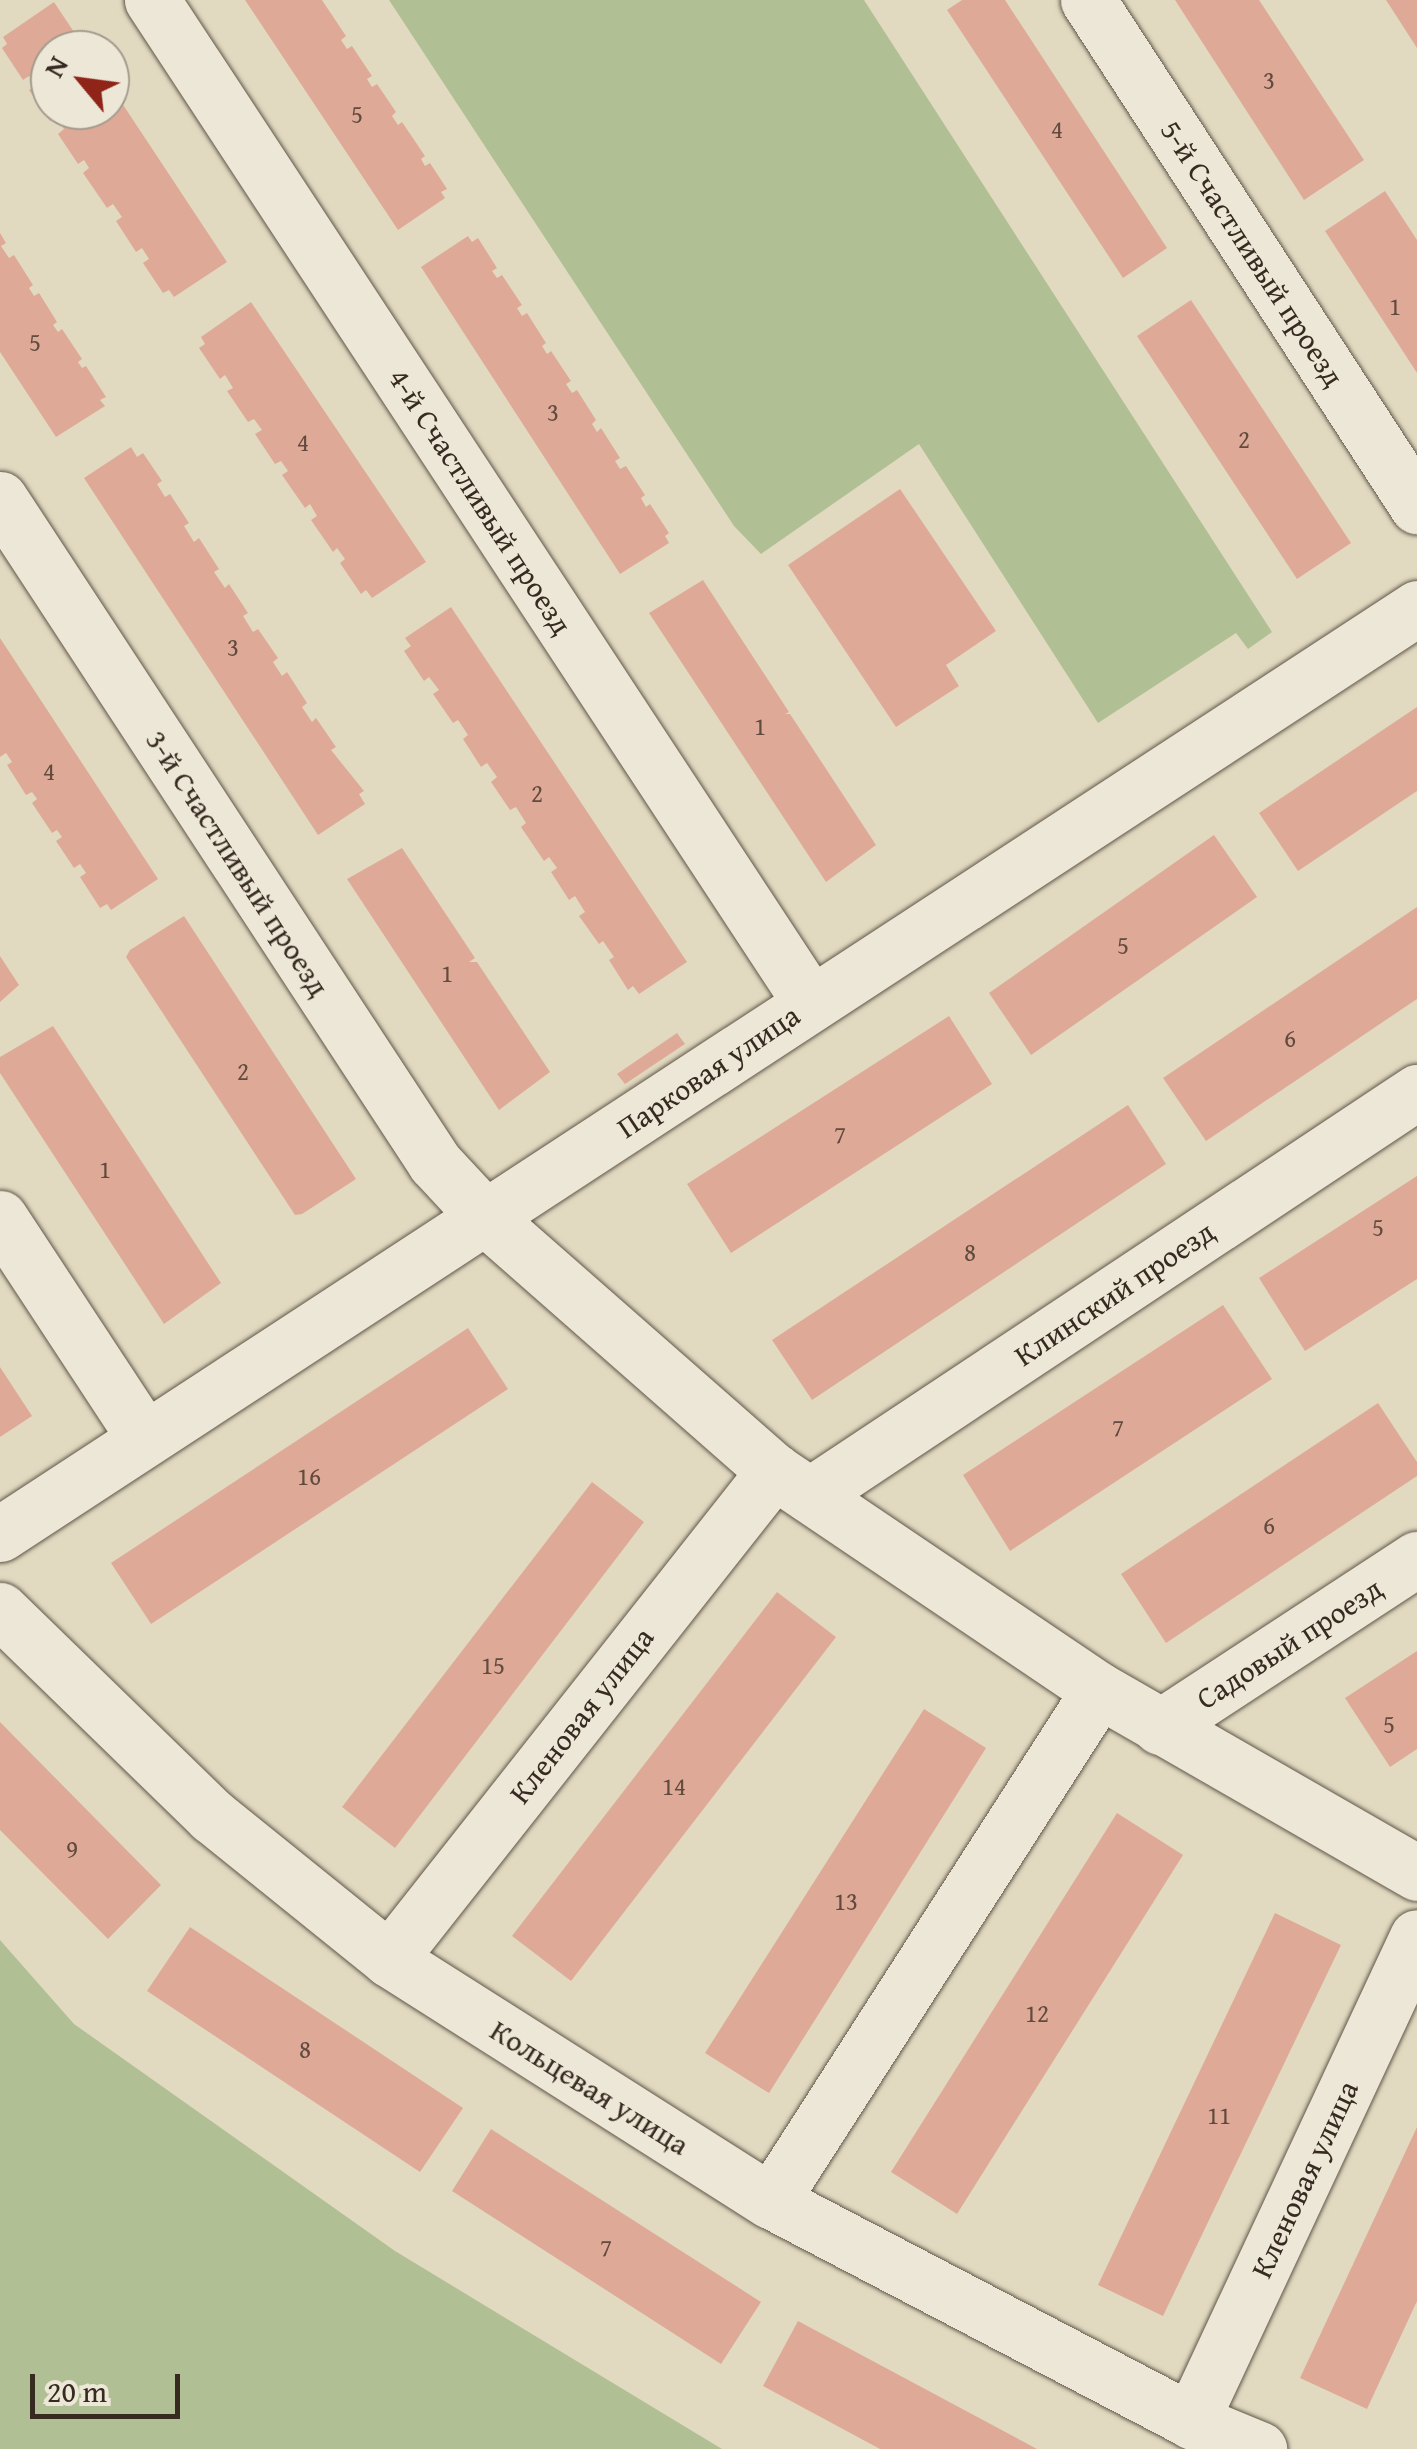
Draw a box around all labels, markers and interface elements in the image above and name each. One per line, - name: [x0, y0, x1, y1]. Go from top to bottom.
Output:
- north arrow: [30, 30, 130, 130]
- text: N: [33, 48, 78, 84]
- house number: 3: [1263, 65, 1275, 95]
- house number: 5: [351, 99, 363, 129]
- street label: 5-й Счастливый проезд: [1154, 113, 1352, 393]
- house number: 4: [1051, 114, 1063, 144]
- house number: 1: [1389, 291, 1401, 321]
- house number: 5: [29, 327, 41, 357]
- street label: 4-й Счастливый проезд: [382, 361, 580, 641]
- house number: 3: [547, 397, 559, 427]
- house number: 2: [1238, 424, 1250, 454]
- house number: 4: [297, 427, 309, 457]
- house number: 3: [227, 632, 239, 662]
- house number: 1: [754, 711, 766, 741]
- street label: 3-й Счастливый проезд: [139, 723, 337, 1003]
- house number: 4: [43, 756, 55, 786]
- house number: 2: [531, 778, 543, 808]
- house number: 5: [1117, 930, 1129, 960]
- house number: 1: [441, 958, 453, 988]
- street label: Парковая улица: [610, 997, 806, 1145]
- house number: 6: [1284, 1023, 1296, 1053]
- house number: 2: [237, 1056, 249, 1086]
- house number: 7: [834, 1119, 846, 1149]
- house number: 1: [99, 1154, 111, 1184]
- house number: 5: [1372, 1212, 1384, 1242]
- street label: Клинский проезд: [1007, 1213, 1221, 1373]
- house number: 8: [964, 1237, 976, 1267]
- house number: 7: [1112, 1412, 1124, 1442]
- house number: 16: [297, 1461, 321, 1491]
- house number: 6: [1263, 1510, 1275, 1540]
- street label: Садовый проезд: [1189, 1570, 1389, 1716]
- street label: Кленовая улица: [501, 1620, 661, 1810]
- house number: 15: [481, 1650, 505, 1680]
- house number: 5: [1383, 1709, 1395, 1739]
- house number: 14: [662, 1771, 686, 1801]
- house number: 9: [66, 1834, 78, 1864]
- house number: 13: [834, 1886, 858, 1916]
- house number: 12: [1025, 1998, 1049, 2028]
- street label: Кольцевая улица: [484, 2012, 696, 2162]
- house number: 8: [299, 2034, 311, 2064]
- street label: Кленовая улица: [1243, 2075, 1365, 2283]
- house number: 11: [1207, 2100, 1231, 2130]
- house number: 7: [600, 2232, 612, 2262]
- scale bar: [35, 2354, 185, 2416]
- text: 20 m: [47, 2369, 107, 2413]

